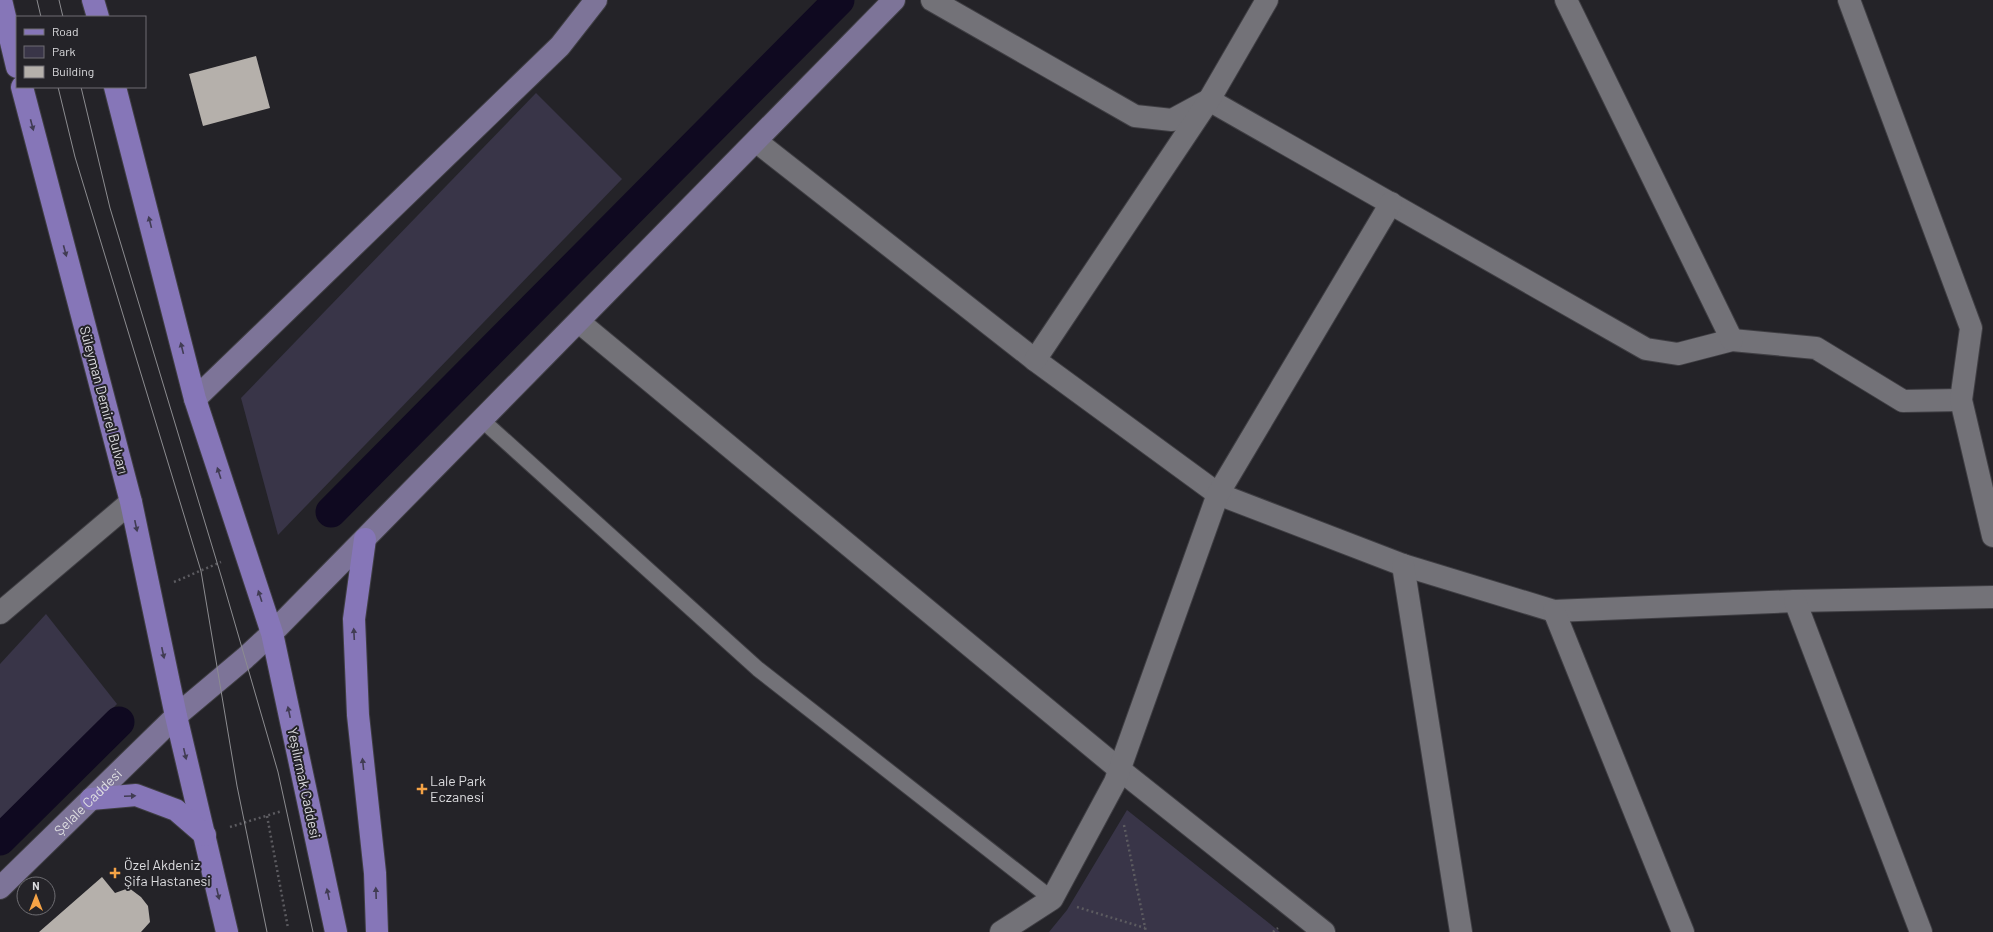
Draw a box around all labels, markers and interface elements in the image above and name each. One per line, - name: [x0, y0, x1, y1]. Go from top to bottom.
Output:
- legend: [16, 16, 146, 88]
- text: Road: [52, 24, 79, 38]
- text: Park: [52, 44, 76, 58]
- text: Building: [52, 64, 94, 78]
- one-way arrow: [29, 119, 35, 131]
- one-way arrow: [147, 216, 153, 228]
- one-way arrow: [62, 245, 68, 257]
- street label: Süleyman Demirel Bulvarı: [77, 324, 132, 476]
- one-way arrow: [179, 342, 185, 354]
- one-way arrow: [216, 466, 222, 478]
- one-way arrow: [133, 519, 139, 532]
- one-way arrow: [257, 590, 263, 602]
- one-way arrow: [351, 628, 358, 640]
- one-way arrow: [160, 647, 166, 659]
- one-way arrow: [286, 706, 292, 718]
- street label: Yeşilırmak Caddesi: [284, 726, 325, 840]
- one-way arrow: [183, 747, 189, 760]
- one-way arrow: [360, 758, 367, 770]
- street label: Şelale Caddesi: [50, 765, 125, 839]
- place label: Lale Park Eczanesi: [430, 772, 486, 805]
- marker: Lale Park Eczanesi: [417, 784, 427, 794]
- one-way arrow: [124, 793, 137, 799]
- place label: Özel Akdeniz Şifa Hastanesi: [124, 856, 211, 889]
- marker: Özel Akdeniz Şifa Hastanesi: [109, 867, 121, 879]
- north arrow: [16, 876, 56, 916]
- text: N: [32, 879, 40, 892]
- one-way arrow: [373, 886, 379, 899]
- one-way arrow: [216, 887, 222, 900]
- one-way arrow: [325, 888, 331, 900]

